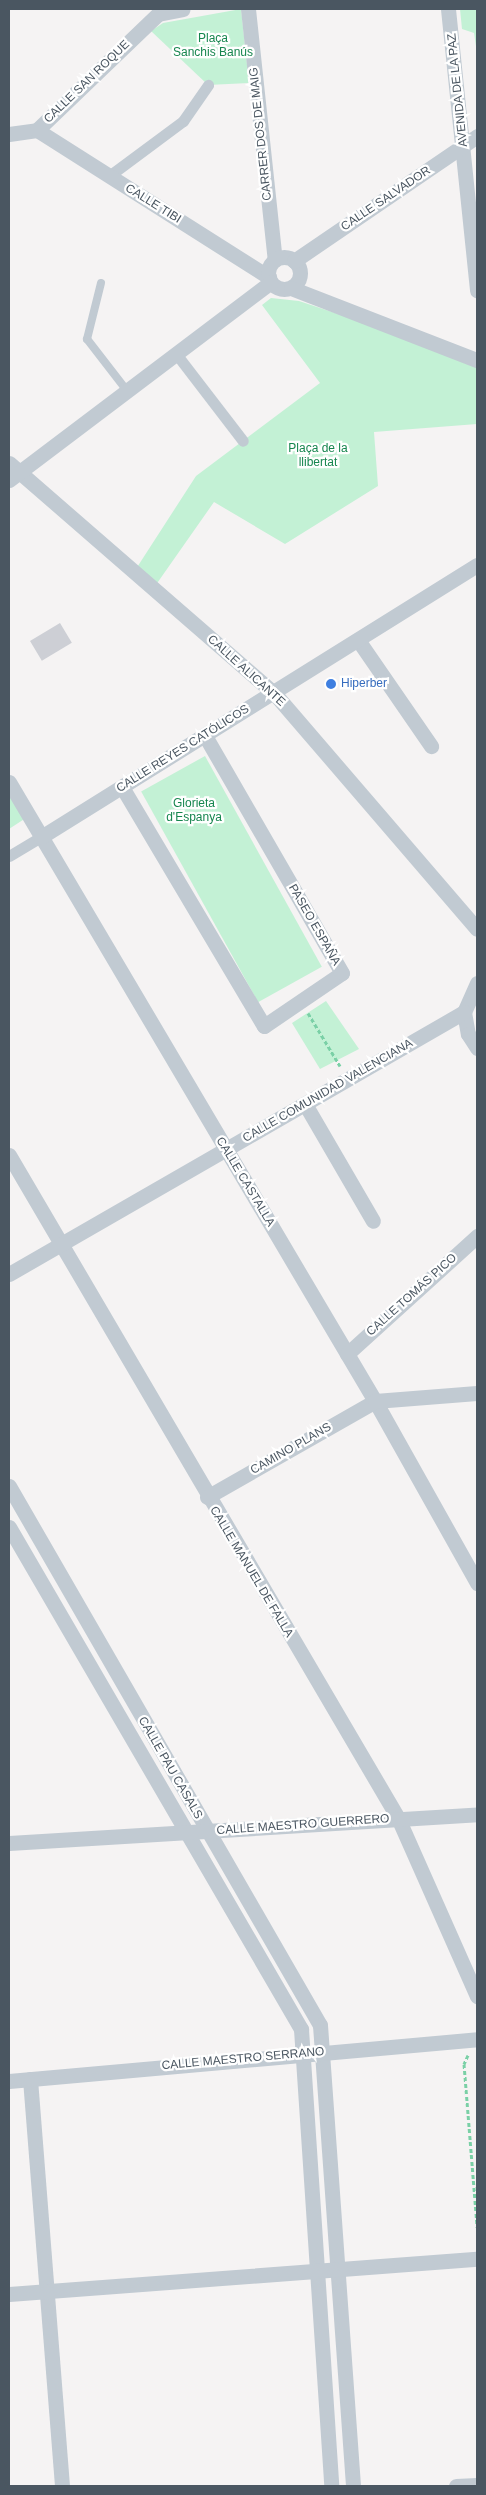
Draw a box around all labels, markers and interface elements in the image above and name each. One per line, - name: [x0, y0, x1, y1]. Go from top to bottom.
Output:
- park label: Plaça Sanchis Banús: [173, 32, 253, 60]
- street label: AVENIDA DE LA PAZ: [445, 32, 471, 148]
- street label: CALLE SAN ROQUE: [41, 37, 133, 127]
- street label: CARRER DOS DE MAIG: [247, 67, 275, 201]
- street label: CALLE SALVADOR: [338, 164, 434, 234]
- street label: CALLE TIBI: [122, 181, 184, 227]
- park label: Plaça de la llibertat: [288, 442, 348, 470]
- street label: CALLE ALICANTE: [204, 632, 288, 710]
- place label: Hiperber: [341, 677, 387, 691]
- marker: Hiperber: [325, 678, 337, 690]
- street label: CALLE REYES CATÓLICOS: [114, 702, 252, 796]
- park label: Glorieta d'Espanya: [166, 797, 222, 825]
- street label: PASEO ESPAÑA: [285, 882, 343, 968]
- street label: CALLE COMUNIDAD VALENCIANA: [240, 1036, 416, 1146]
- street label: CALLE CASTALLA: [213, 1135, 277, 1229]
- street label: CALLE TOMÁS PICO: [364, 1251, 460, 1339]
- street label: CAMINO PLANS: [248, 1420, 334, 1478]
- street label: CALLE MANUEL DE FALLA: [206, 1504, 296, 1640]
- street label: CALLE PAU CASALS: [135, 1714, 205, 1822]
- street label: CALLE MAESTRO GUERRERO: [216, 1812, 390, 1838]
- street label: CALLE MAESTRO SERRANO: [161, 2045, 325, 2073]

